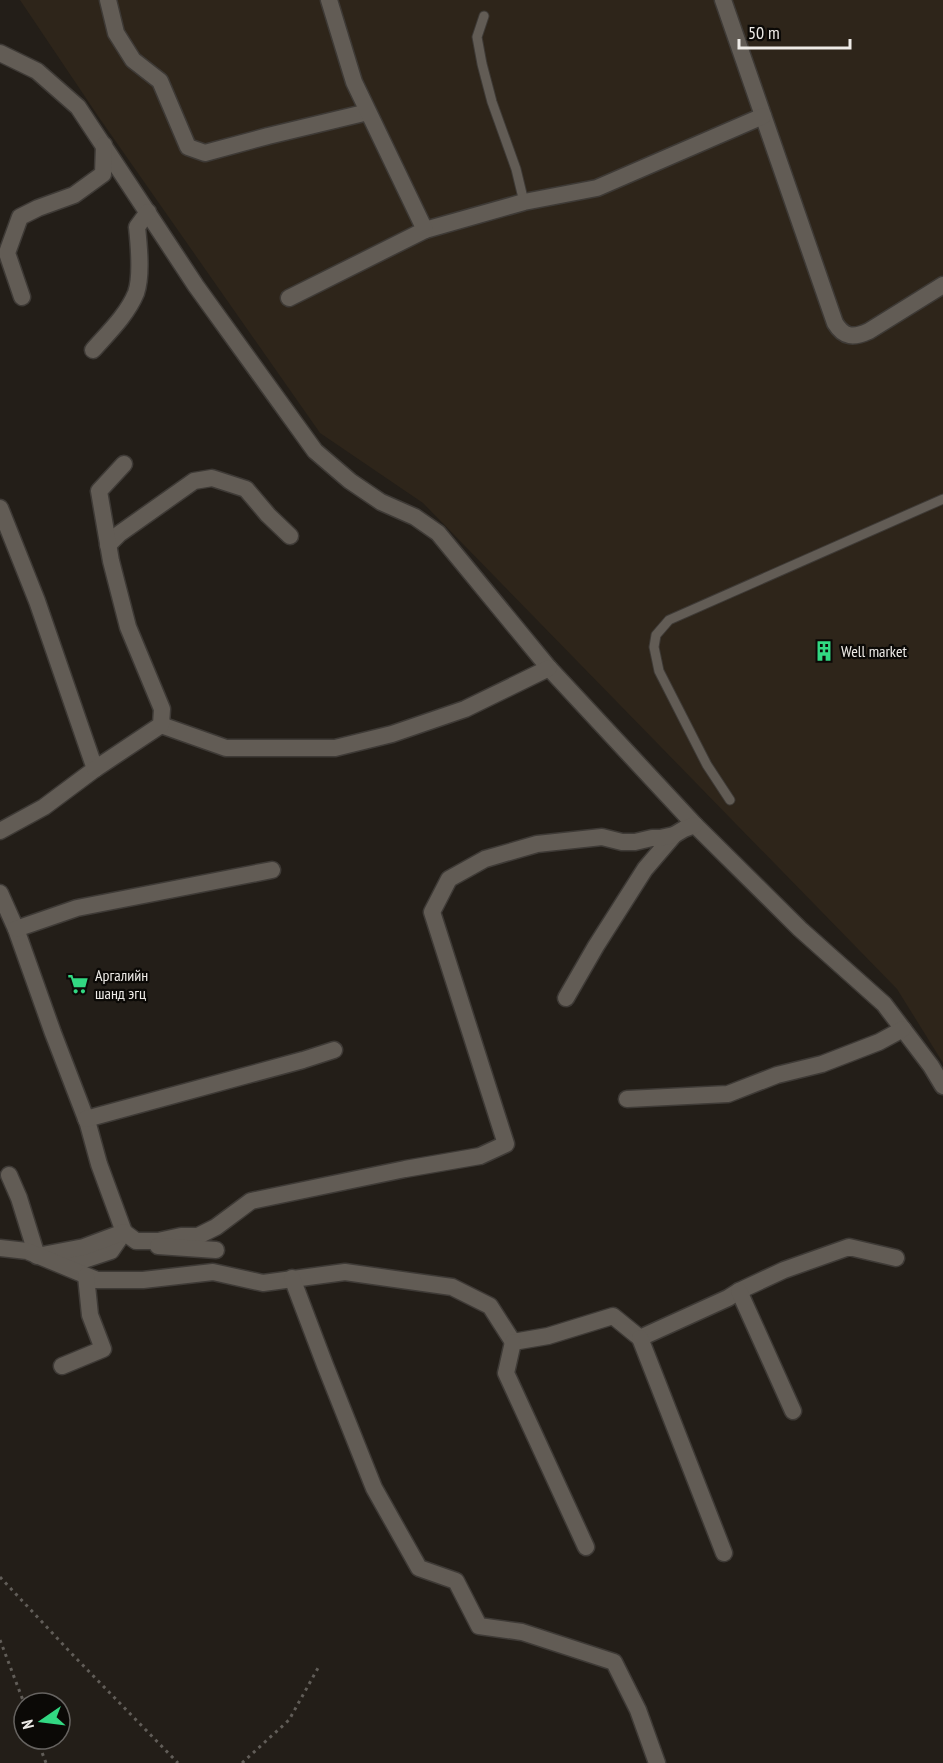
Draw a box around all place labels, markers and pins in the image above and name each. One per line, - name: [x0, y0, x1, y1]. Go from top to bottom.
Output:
- building icon: Well market: [812, 639, 836, 663]
- place label: Well market: [841, 641, 907, 661]
- place label: Аргалийн шанд эгц: [95, 965, 148, 1003]
- supermarket icon: Аргалийн шанд эгц: [66, 972, 90, 996]

